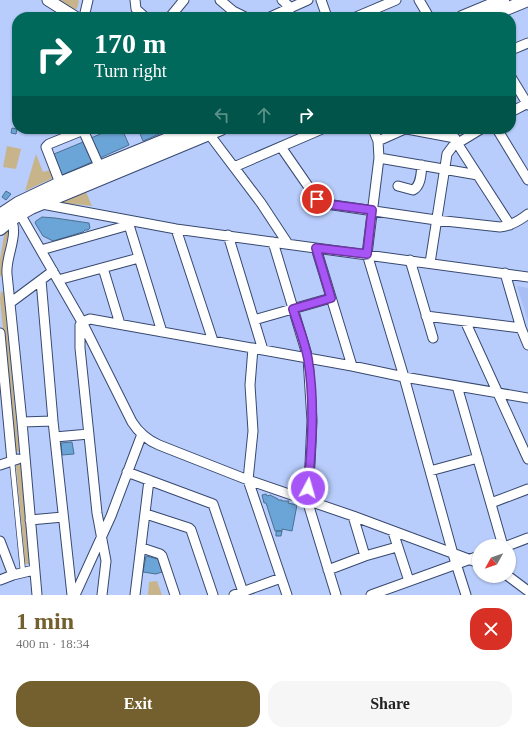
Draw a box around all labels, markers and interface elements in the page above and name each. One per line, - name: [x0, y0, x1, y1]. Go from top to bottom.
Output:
- icon: right: [28, 28, 80, 80]
- text: 170 m: [94, 28, 166, 59]
- text: Turn right: [94, 61, 167, 81]
- icon: left: [211, 104, 233, 126]
- icon: ahead: [253, 104, 275, 126]
- icon: right: [295, 104, 317, 126]
- pin: [300, 182, 334, 216]
- icon: arrive: [306, 188, 328, 210]
- position arrow: [287, 467, 329, 509]
- north arrow: [472, 539, 516, 583]
- map controls: [472, 539, 516, 583]
- text: 1 min: [16, 608, 74, 634]
- button: close: [470, 608, 512, 650]
- text: 400 m · 18:34: [16, 636, 89, 651]
- button: Exit: [16, 681, 260, 727]
- button: Share: [268, 681, 512, 727]

